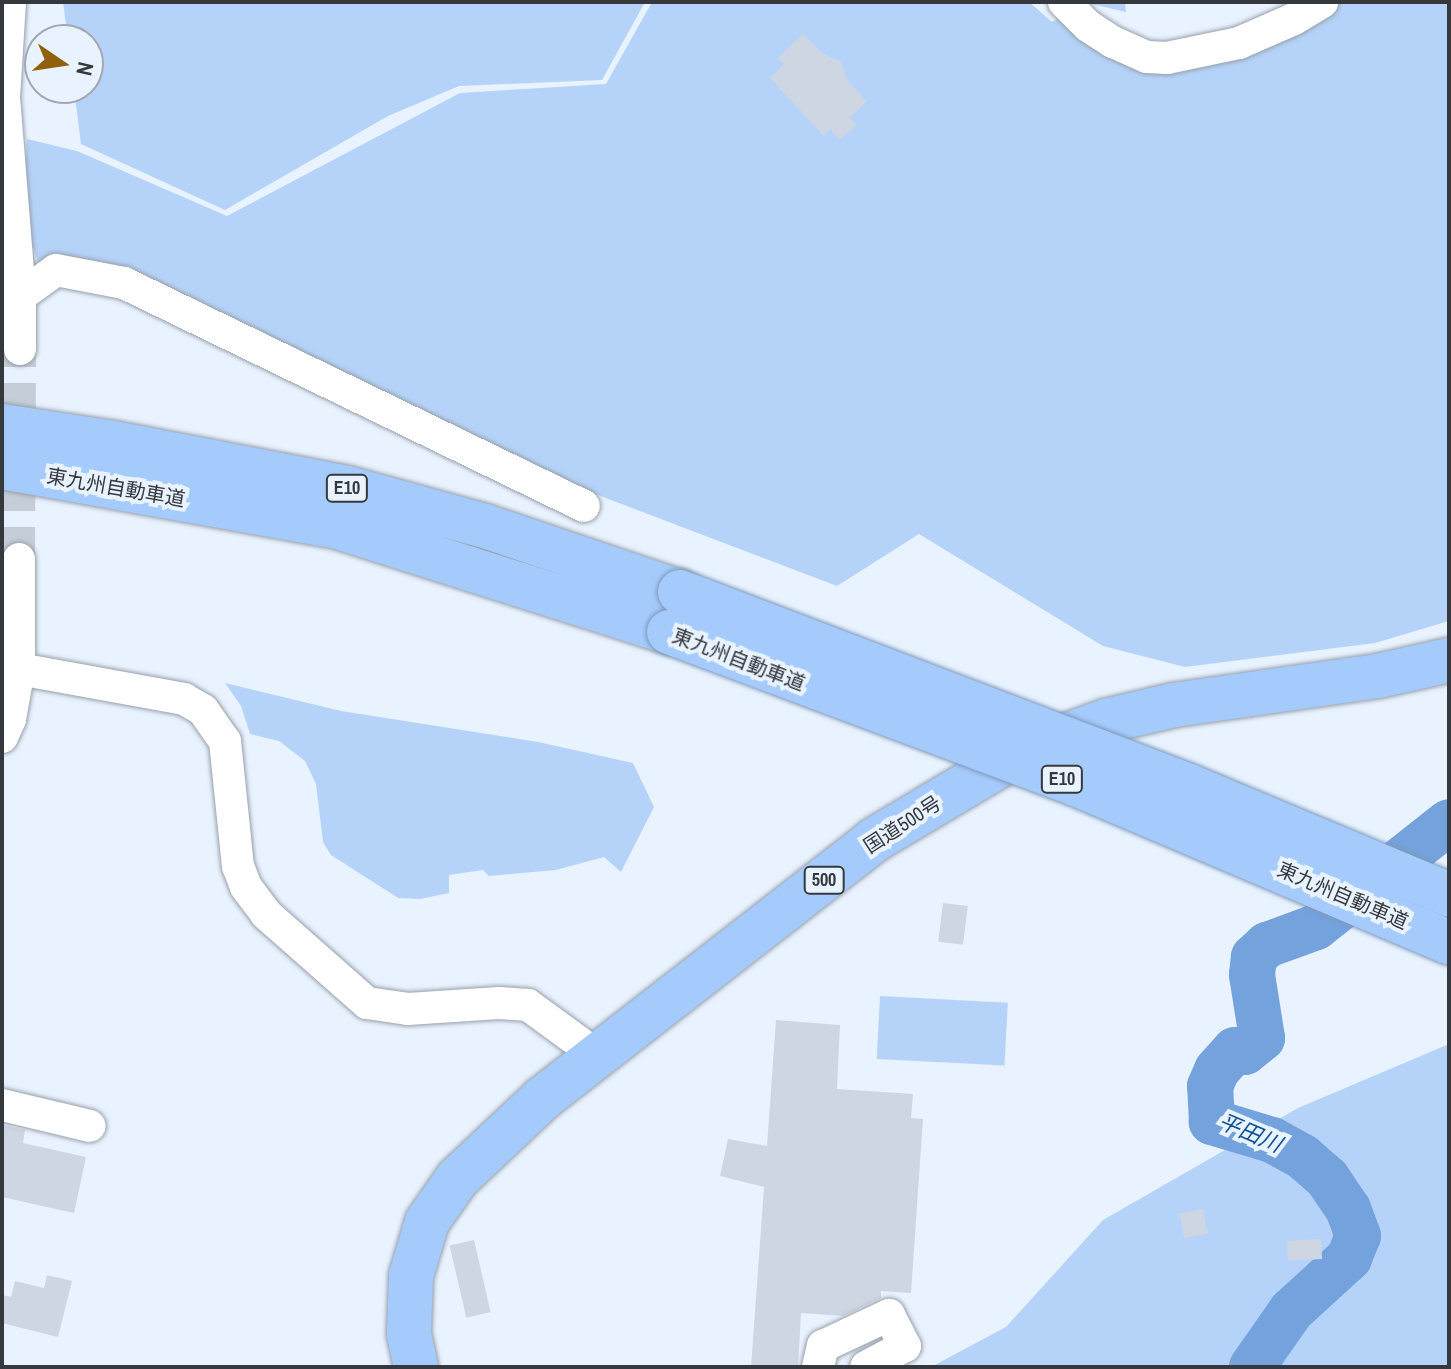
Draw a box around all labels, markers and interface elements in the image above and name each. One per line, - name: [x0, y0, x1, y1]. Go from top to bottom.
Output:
- north arrow: [24, 24, 104, 104]
- text: N: [69, 59, 102, 79]
- street label: 東九州自動車道: [45, 463, 187, 511]
- road number: E10: [325, 474, 369, 502]
- street label: 東九州自動車道: [669, 623, 809, 695]
- road number: E10: [1040, 765, 1084, 793]
- street label: 国道500号: [859, 790, 945, 858]
- street label: 東九州自動車道: [1274, 857, 1412, 933]
- road number: 500: [802, 866, 846, 894]
- water label: 平田川: [1214, 1108, 1286, 1158]

